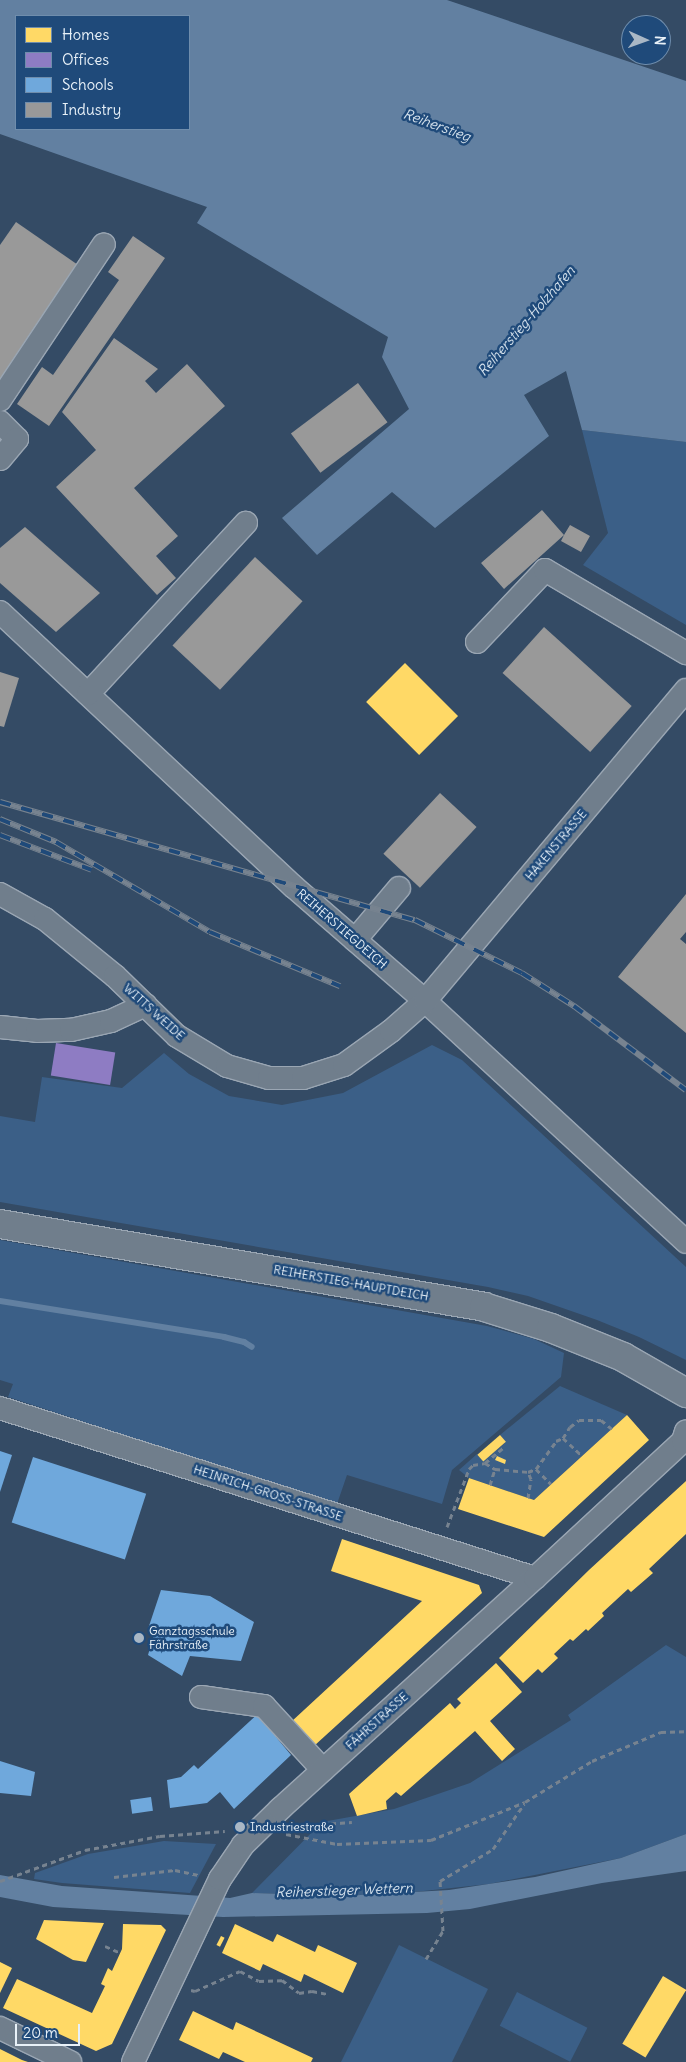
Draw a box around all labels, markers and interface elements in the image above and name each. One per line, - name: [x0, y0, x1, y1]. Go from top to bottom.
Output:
- legend: [15, 15, 190, 130]
- north arrow: [621, 15, 671, 65]
- text: Homes: [62, 25, 109, 44]
- text: N: [651, 35, 669, 46]
- text: Offices: [62, 50, 109, 69]
- text: Schools: [62, 75, 114, 94]
- text: Industry: [62, 100, 121, 119]
- water label: Reiherstieg: [401, 105, 473, 145]
- water label: Reiherstieg-Holzhafen: [474, 263, 578, 379]
- street label: HAKENSTRASSE: [522, 807, 590, 883]
- street label: REIHERSTIEGDEICH: [294, 886, 390, 972]
- street label: WITTS WEIDE: [121, 981, 187, 1043]
- street label: REIHERSTIEG-HAUPTDEICH: [272, 1262, 430, 1304]
- street label: HEINRICH-GROSS-STRASSE: [192, 1462, 344, 1524]
- place label: Ganztagsschule Fährstraße: [149, 1624, 235, 1652]
- marker: Ganztagsschule Fährstraße: [133, 1632, 145, 1644]
- street label: FÄHRSTRASSE: [343, 1689, 411, 1753]
- place label: Industriestraße: [250, 1820, 334, 1834]
- marker: Industriestraße: [234, 1821, 246, 1833]
- water label: Reiherstieger Wettern: [275, 1879, 413, 1901]
- scale bar: [18, 2014, 82, 2046]
- text: 20 m: [23, 2023, 58, 2042]

